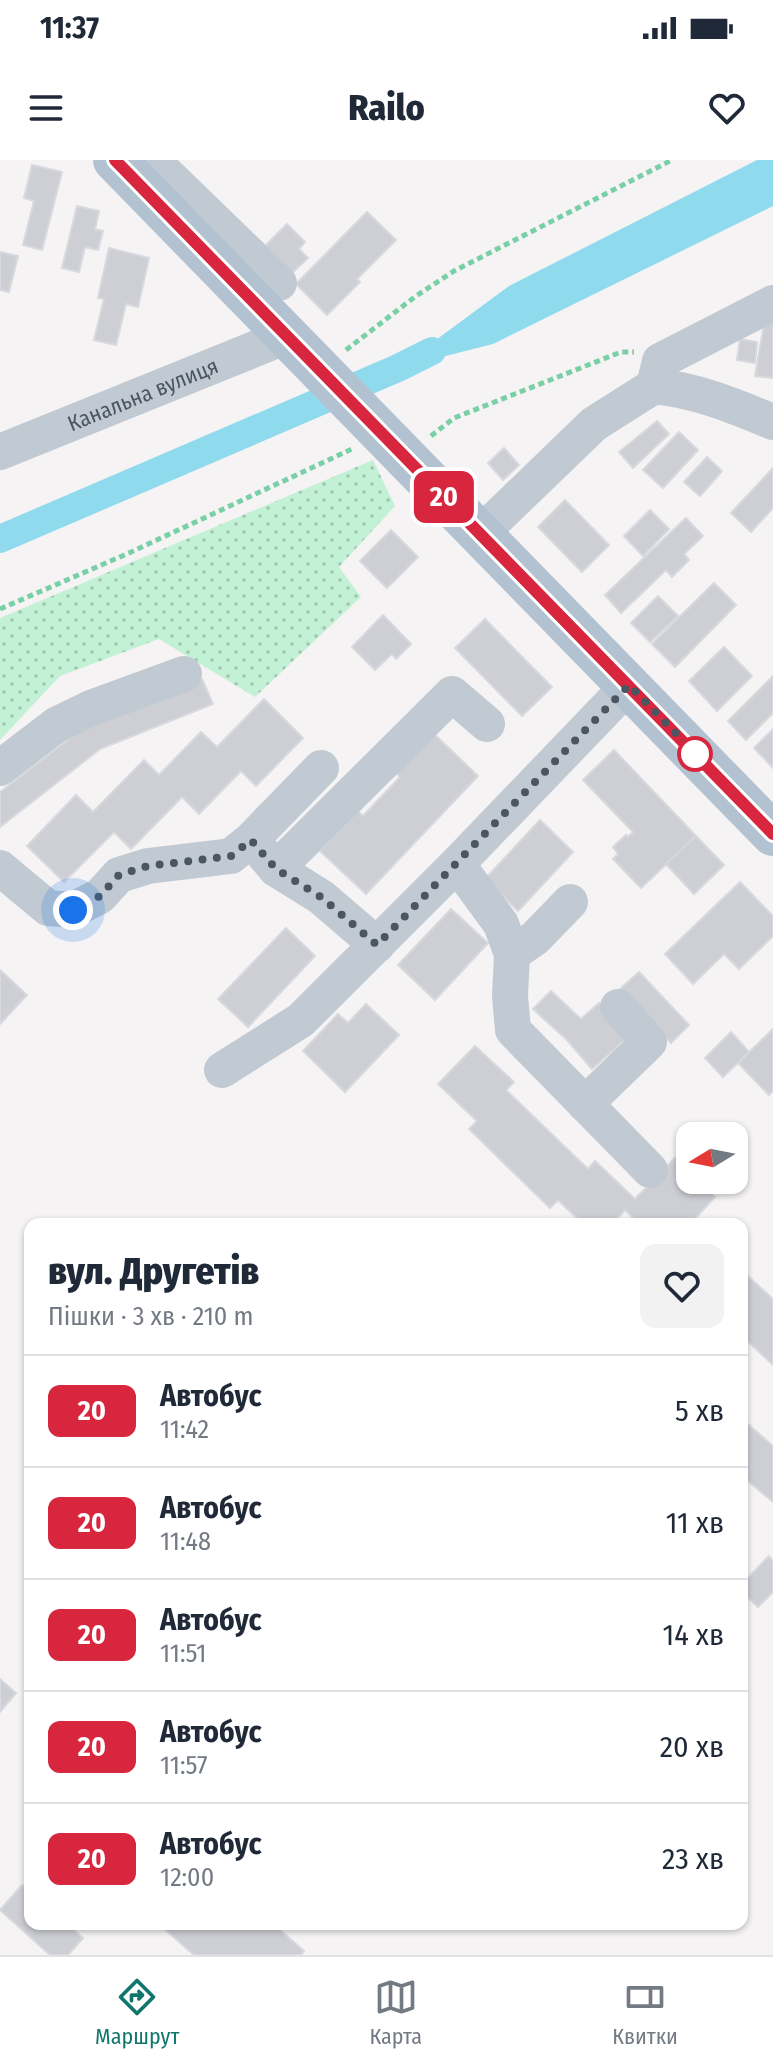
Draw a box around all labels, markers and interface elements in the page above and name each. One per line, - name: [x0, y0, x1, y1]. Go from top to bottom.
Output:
- text: 11:37: [40, 10, 99, 46]
- icon: menu: [24, 86, 68, 130]
- text: Railo: [348, 86, 425, 130]
- icon: heart: [705, 86, 749, 130]
- street label: Канальна вулиця: [64, 352, 222, 437]
- line badge: 20: [408, 471, 480, 523]
- text: 20: [430, 480, 458, 513]
- unlabelled marker: [678, 737, 712, 771]
- your location: [53, 890, 93, 930]
- north arrow: [676, 1122, 748, 1194]
- map controls: [676, 1122, 748, 1194]
- button: heart: [640, 1244, 724, 1328]
- text: вул. Другетів: [48, 1248, 260, 1294]
- text: Пішки · 3 хв · 210 m: [48, 1301, 253, 1332]
- text: Автобус: [160, 1378, 262, 1414]
- text: 5 хв: [675, 1393, 724, 1429]
- text: 20: [78, 1394, 106, 1427]
- text: 11:42: [160, 1414, 209, 1445]
- text: Автобус: [160, 1490, 262, 1526]
- text: 11 хв: [666, 1505, 724, 1541]
- text: 20: [78, 1506, 106, 1539]
- text: 11:48: [160, 1526, 211, 1557]
- text: Автобус: [160, 1602, 262, 1638]
- text: 14 хв: [663, 1617, 724, 1653]
- text: 20: [78, 1618, 106, 1651]
- text: 11:51: [160, 1638, 206, 1669]
- text: Автобус: [160, 1714, 262, 1750]
- text: 20 хв: [660, 1729, 724, 1765]
- text: 20: [78, 1730, 106, 1763]
- text: 11:57: [160, 1750, 207, 1781]
- text: Автобус: [160, 1826, 262, 1862]
- text: 23 хв: [662, 1841, 724, 1877]
- text: 20: [78, 1842, 106, 1875]
- text: 12:00: [160, 1862, 214, 1893]
- tab: Маршрут: [95, 1975, 179, 2050]
- tab: Карта: [370, 1975, 422, 2050]
- tab: Квитки: [612, 1975, 678, 2050]

